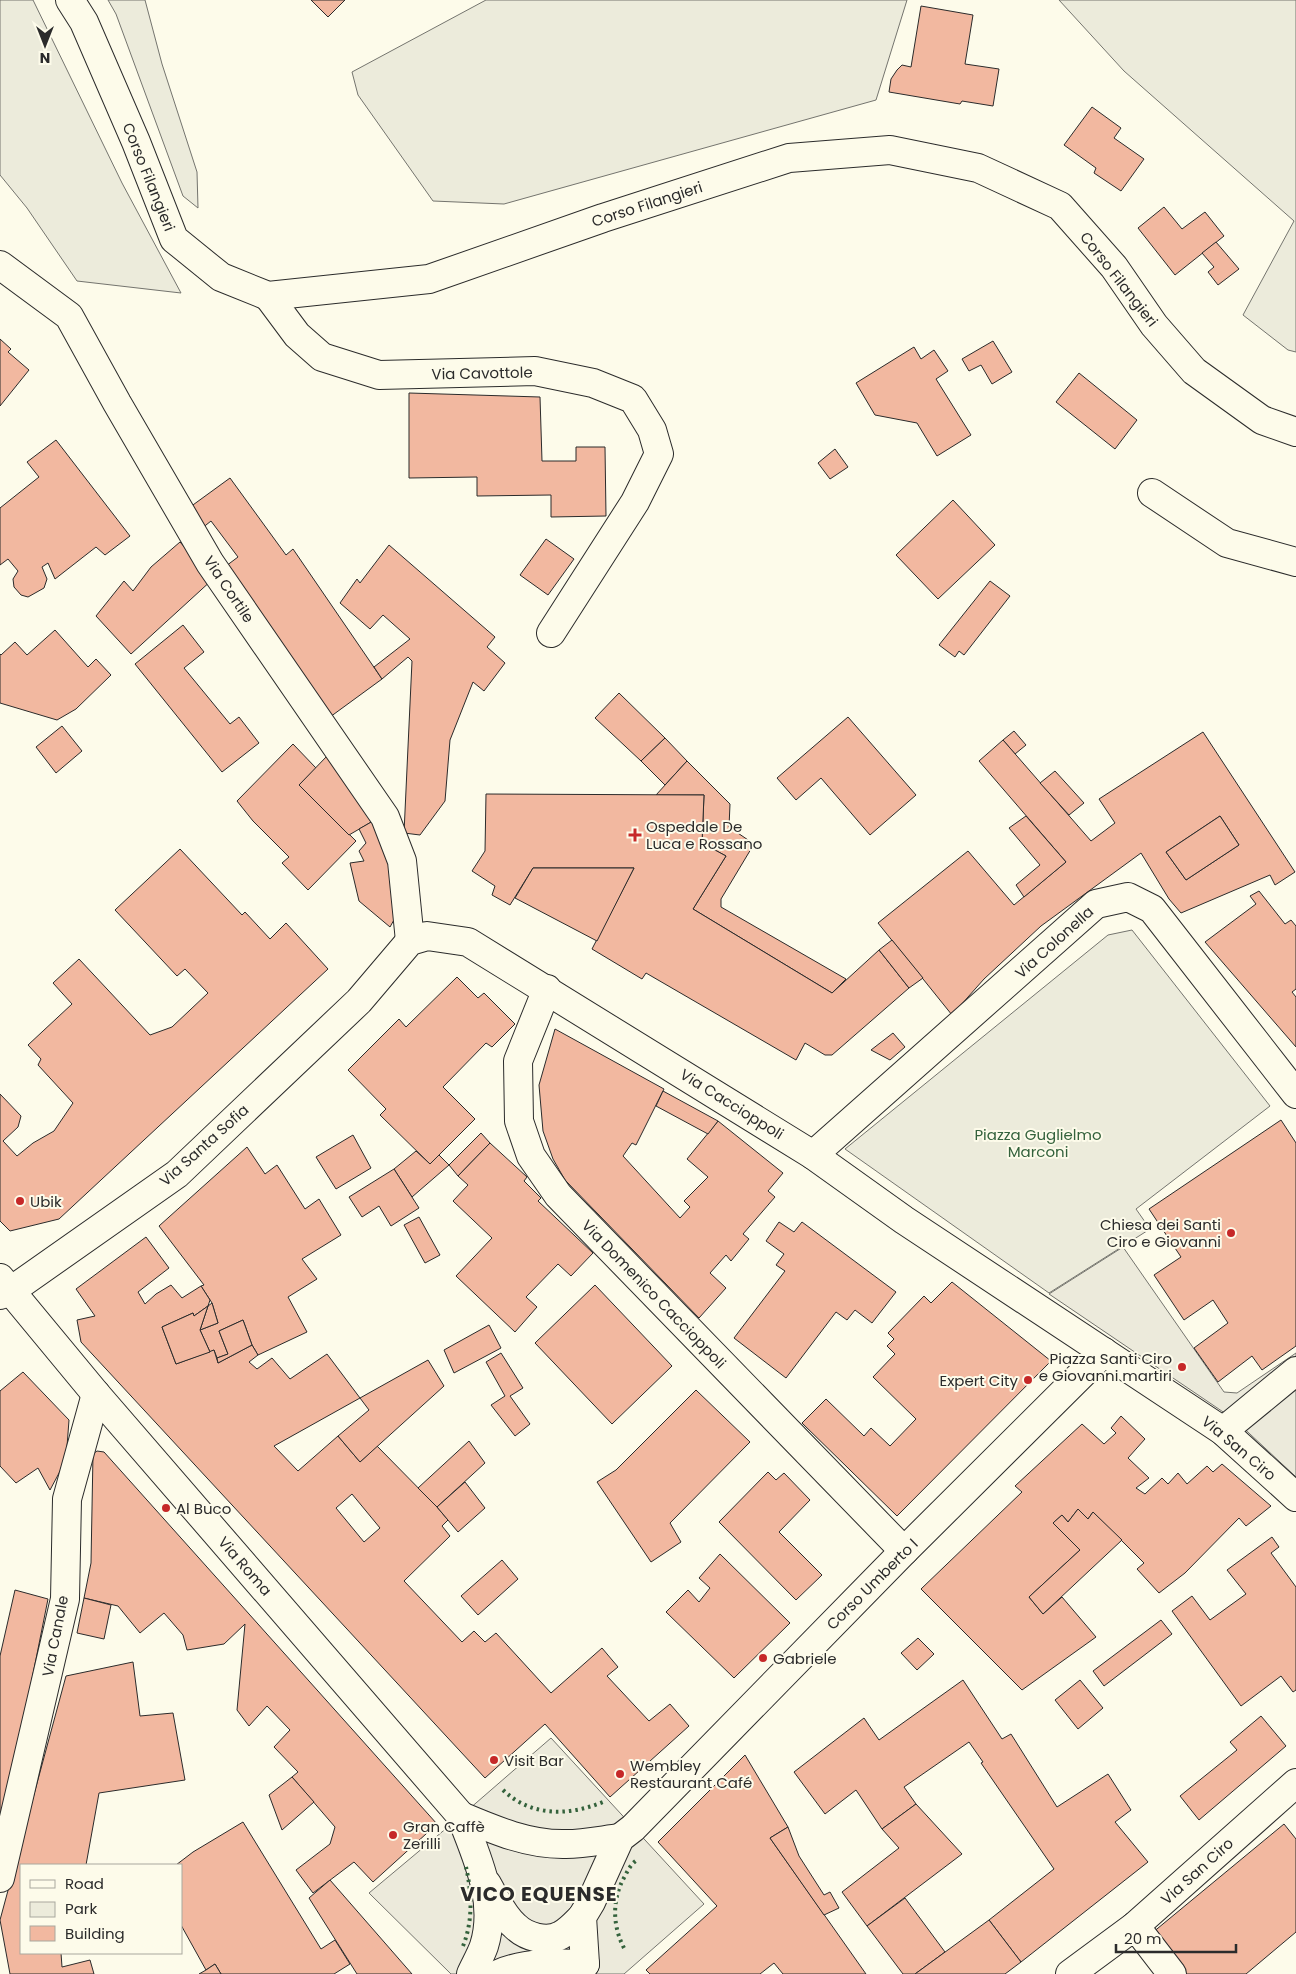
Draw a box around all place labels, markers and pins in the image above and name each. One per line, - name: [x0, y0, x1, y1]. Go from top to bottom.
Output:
- place label: Ospedale De Luca e Rossano: [646, 816, 762, 854]
- marker: Ospedale De Luca e Rossano: [628, 828, 642, 842]
- place label: Ubik: [30, 1191, 62, 1212]
- marker: Ubik: [14, 1195, 26, 1207]
- place label: Chiesa dei Santi Ciro e Giovanni: [1100, 1214, 1221, 1252]
- marker: Chiesa dei Santi Ciro e Giovanni: [1225, 1227, 1237, 1239]
- place label: Piazza Santi Ciro e Giovanni martiri: [1039, 1348, 1172, 1386]
- marker: Piazza Santi Ciro e Giovanni martiri: [1176, 1361, 1188, 1373]
- place label: Expert City: [939, 1370, 1019, 1391]
- marker: Expert City: [1022, 1374, 1034, 1386]
- place label: Al Buco: [176, 1498, 231, 1519]
- marker: Al Buco: [160, 1502, 172, 1514]
- place label: Gabriele: [773, 1648, 837, 1669]
- marker: Gabriele: [757, 1652, 769, 1664]
- place label: Visit Bar: [504, 1750, 564, 1771]
- marker: Visit Bar: [488, 1754, 500, 1766]
- place label: Wembley Restaurant Café: [630, 1755, 752, 1793]
- marker: Wembley Restaurant Café: [614, 1768, 626, 1780]
- place label: Gran Caffè Zerilli: [403, 1816, 485, 1854]
- marker: Gran Caffè Zerilli: [387, 1829, 399, 1841]

